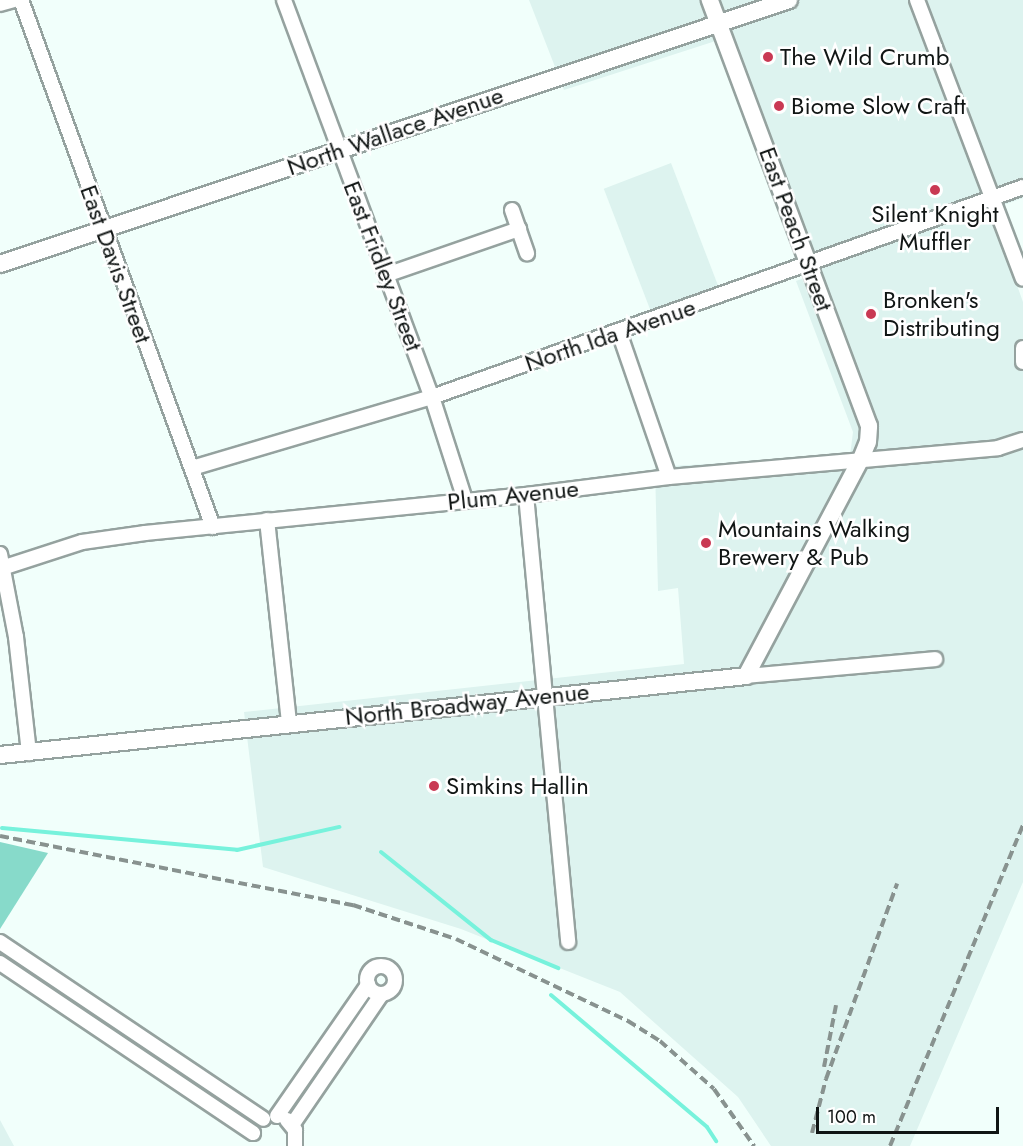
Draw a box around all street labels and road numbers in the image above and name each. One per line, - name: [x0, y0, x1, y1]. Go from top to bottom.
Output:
- street label: North Wallace Avenue: [283, 80, 507, 182]
- street label: East Peach Street: [753, 143, 839, 315]
- street label: East Fridley Street: [337, 177, 429, 355]
- street label: East Davis Street: [74, 181, 158, 347]
- street label: North Ida Avenue: [521, 292, 699, 378]
- street label: Plum Avenue: [446, 474, 580, 516]
- street label: North Broadway Avenue: [343, 677, 591, 731]

